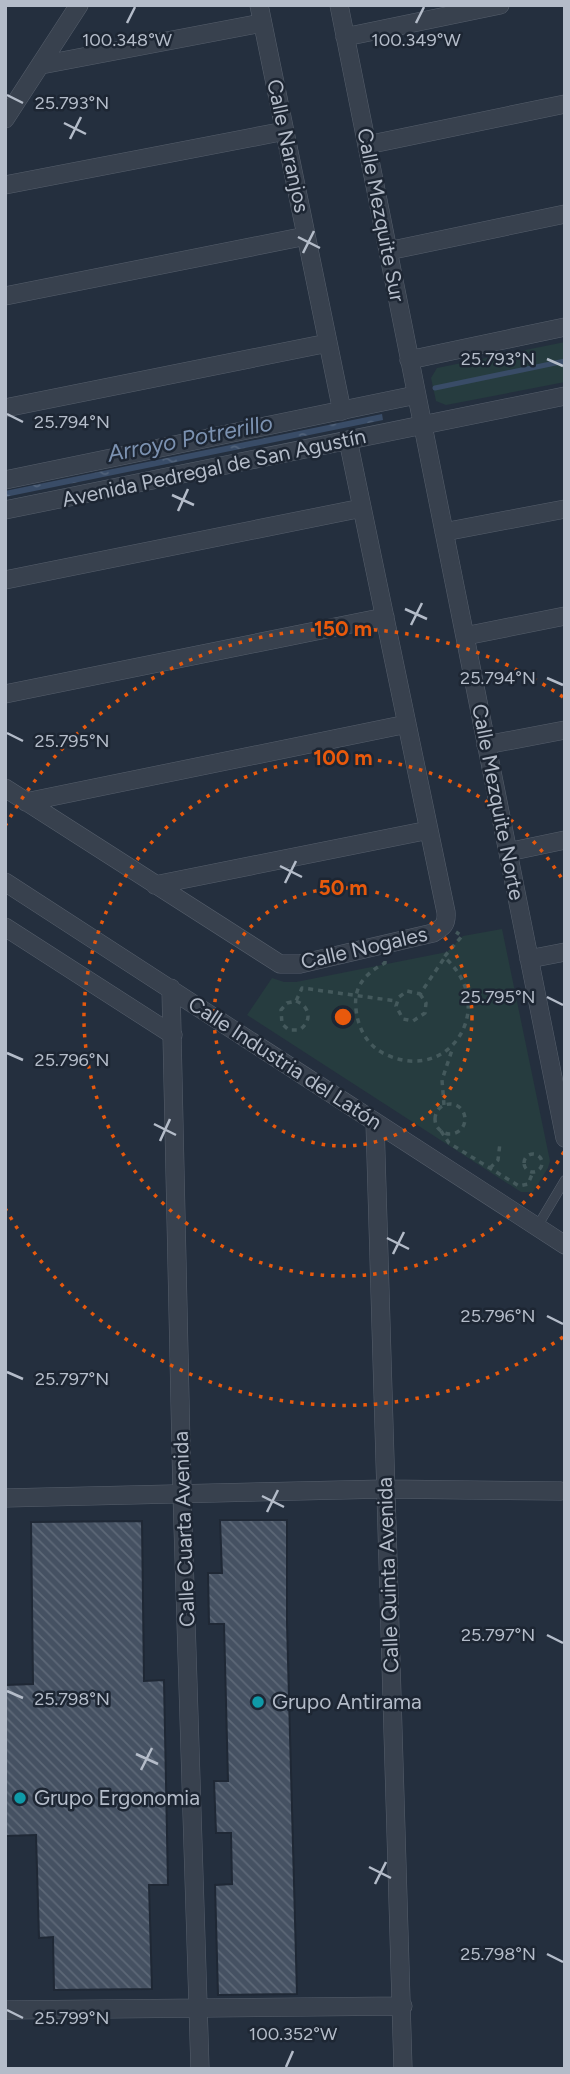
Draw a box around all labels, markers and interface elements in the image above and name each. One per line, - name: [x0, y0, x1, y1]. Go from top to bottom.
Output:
- text: 100.348°W: [82, 29, 173, 51]
- text: 100.349°W: [371, 29, 461, 51]
- street label: Calle Naranjos: [262, 77, 315, 215]
- text: 25.793°N: [35, 92, 109, 114]
- street label: Calle Mezquite Sur: [352, 126, 411, 304]
- text: 25.793°N: [461, 348, 535, 370]
- water label: Arroyo Potrerillo: [104, 408, 275, 468]
- text: 25.794°N: [34, 411, 110, 433]
- street label: Avenida Pedregal de San Agustín: [60, 423, 368, 512]
- text: 150 m: [314, 616, 372, 641]
- text: 25.794°N: [460, 667, 536, 689]
- street label: Calle Mezquite Norte: [467, 702, 530, 902]
- text: 25.795°N: [35, 730, 109, 752]
- text: 100 m: [313, 745, 373, 770]
- text: 50 m: [318, 875, 368, 900]
- street label: Calle Nogales: [298, 921, 430, 974]
- text: 25.795°N: [461, 986, 535, 1008]
- street label: Calle Industria del Latón: [184, 991, 387, 1135]
- centre of rings: [331, 1005, 355, 1029]
- text: 25.796°N: [35, 1049, 109, 1071]
- text: 25.796°N: [461, 1305, 535, 1327]
- text: 25.797°N: [35, 1368, 109, 1390]
- street label: Calle Cuarta Avenida: [168, 1431, 199, 1627]
- street label: Calle Quinta Avenida: [372, 1477, 403, 1673]
- text: 25.797°N: [461, 1624, 535, 1646]
- text: 25.798°N: [34, 1688, 110, 1710]
- place label: Grupo Antirama: [272, 1689, 422, 1714]
- marker: Grupo Antirama: [250, 1694, 266, 1710]
- place label: Grupo Ergonomia: [34, 1785, 200, 1810]
- marker: Grupo Ergonomia: [12, 1790, 28, 1806]
- text: 25.798°N: [460, 1943, 536, 1965]
- text: 25.799°N: [35, 2007, 109, 2029]
- text: 100.352°W: [249, 2023, 338, 2045]

